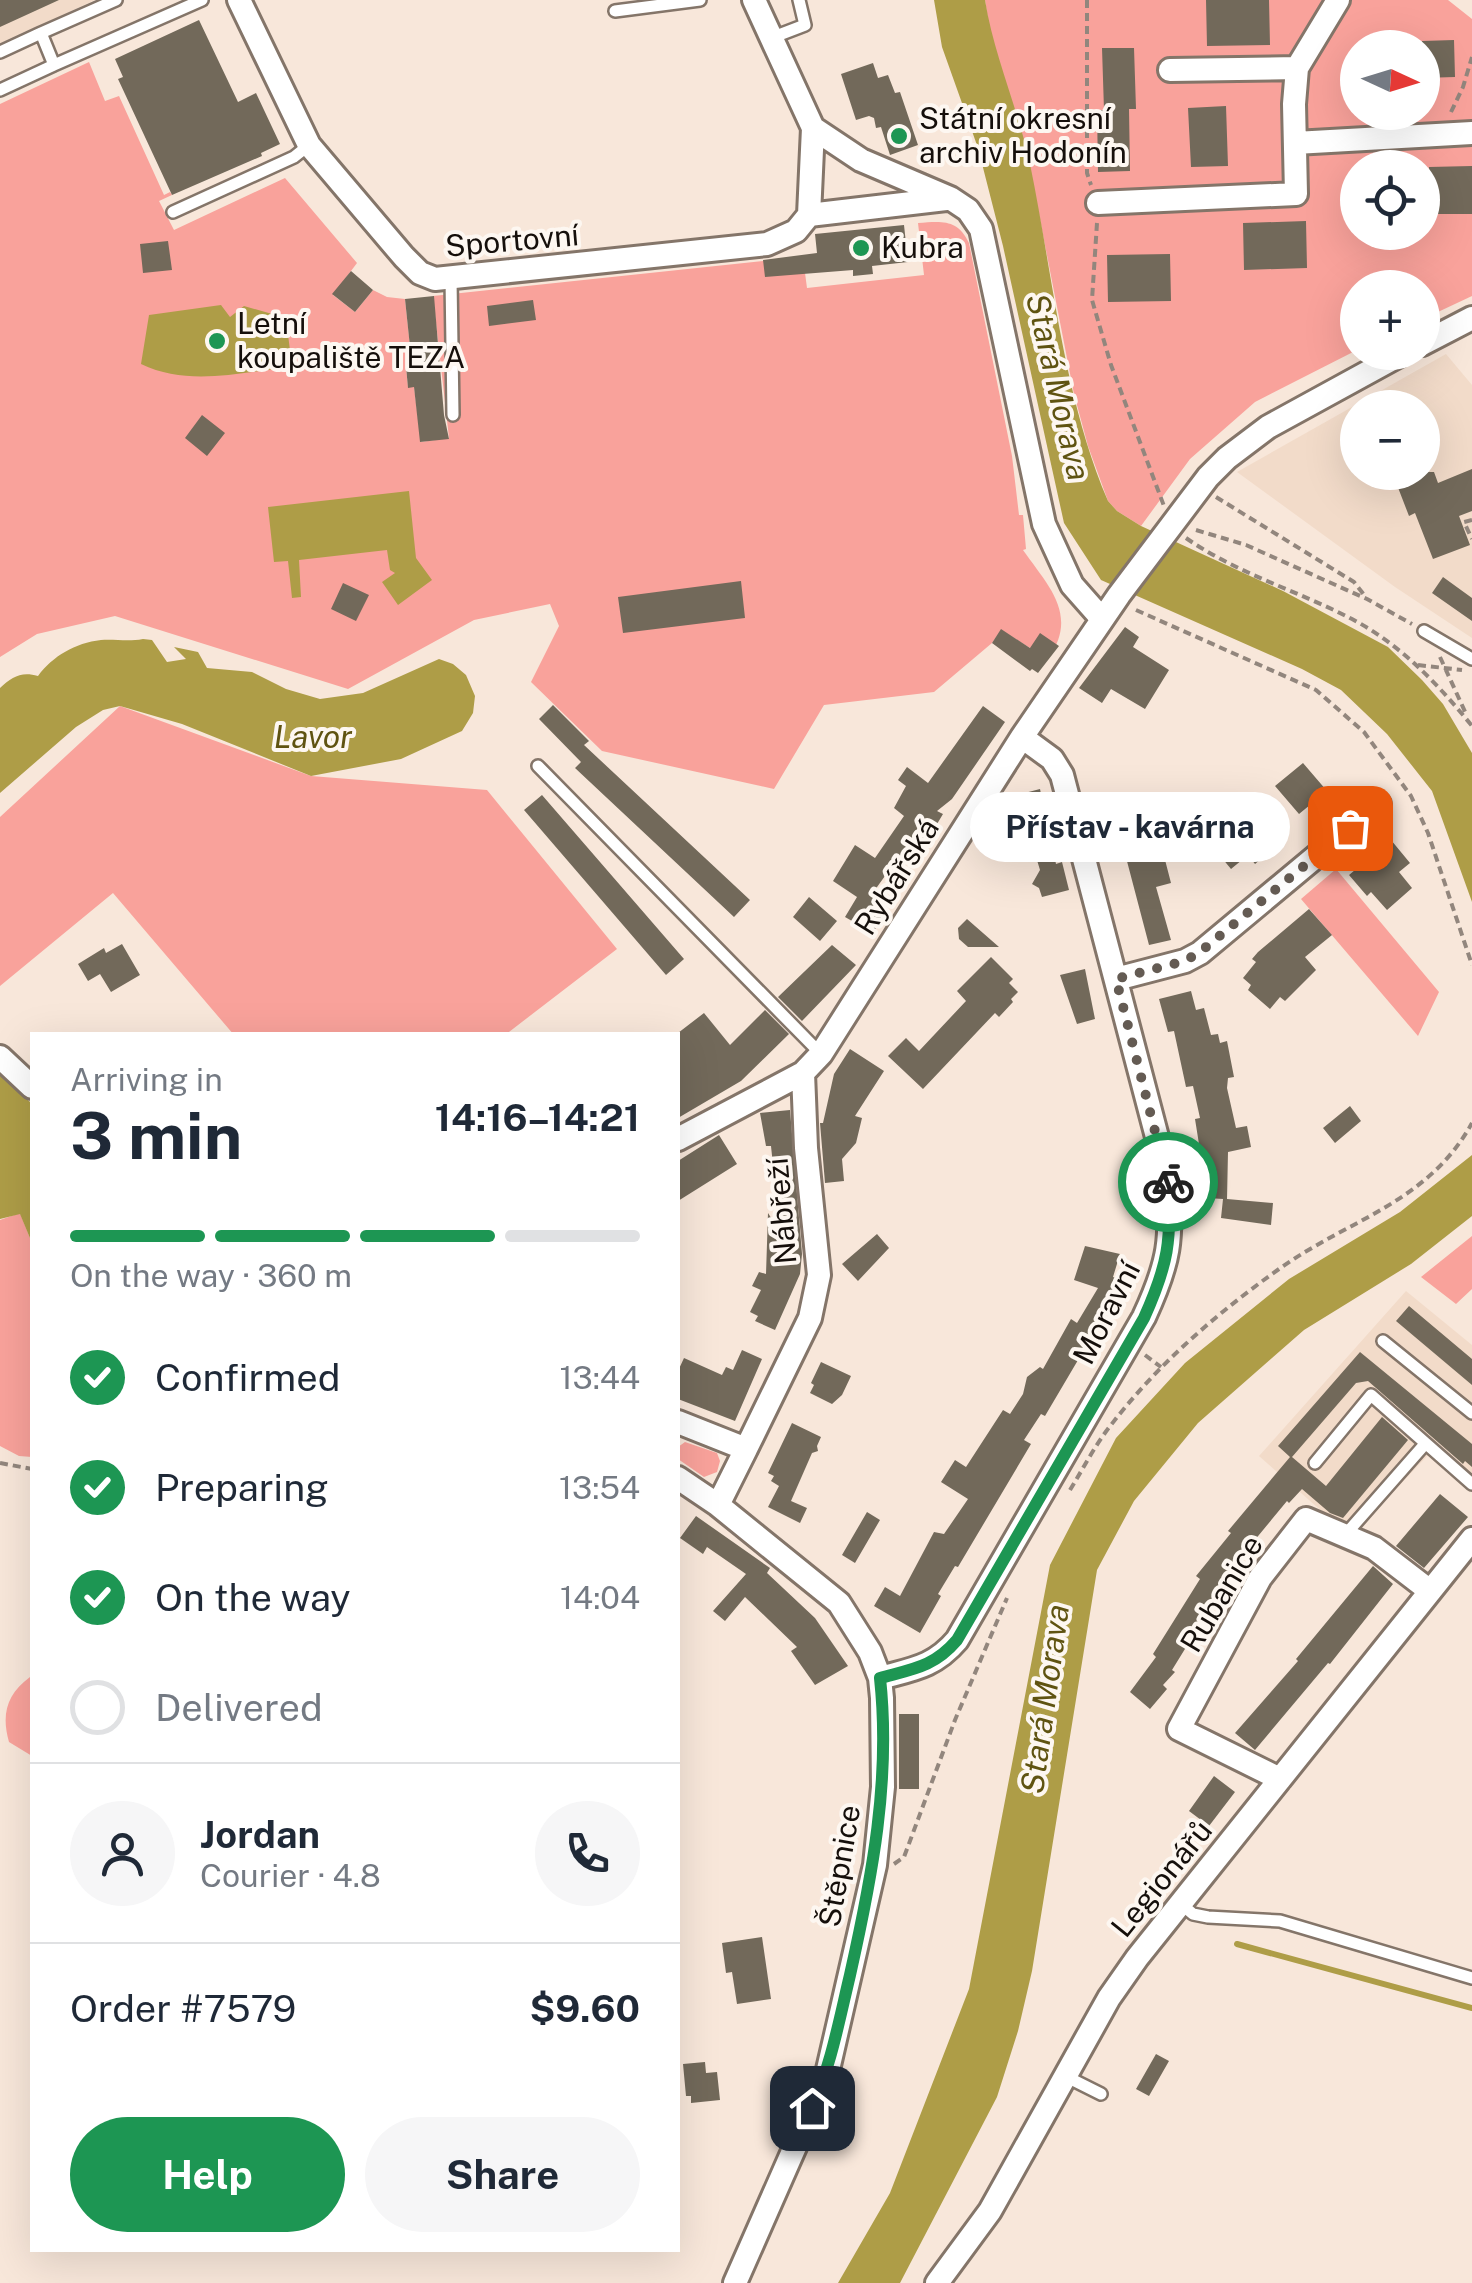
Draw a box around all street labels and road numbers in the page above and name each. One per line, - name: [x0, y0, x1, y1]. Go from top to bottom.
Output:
- street label: Sportovní: [444, 216, 581, 264]
- street label: Rybářská: [846, 812, 946, 941]
- street label: Nábřeží: [758, 1156, 804, 1266]
- street label: Moravní: [1065, 1255, 1148, 1370]
- street label: Rubanice: [1172, 1529, 1270, 1658]
- street label: Štěpnice: [811, 1802, 867, 1930]
- street label: Legionářů: [1103, 1813, 1219, 1944]

